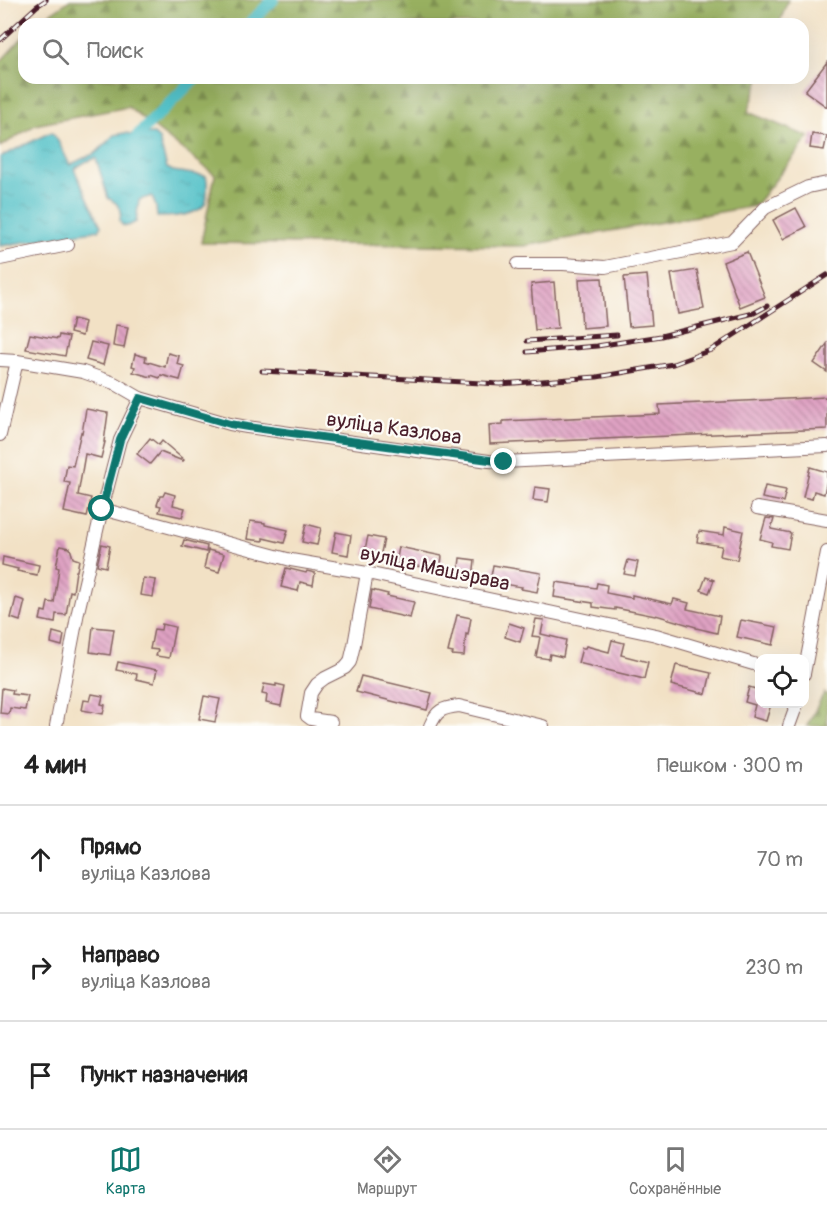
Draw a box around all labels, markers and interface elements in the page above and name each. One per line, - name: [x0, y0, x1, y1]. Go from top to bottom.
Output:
- search box: [18, 18, 809, 84]
- icon: search: [39, 35, 72, 68]
- text: Поиск: [87, 37, 144, 65]
- street label: вуліца Казлова: [325, 406, 463, 451]
- route end: [490, 448, 516, 474]
- route start: [88, 495, 114, 521]
- street label: вуліца Машэрава: [358, 539, 512, 598]
- map controls: [755, 654, 809, 708]
- button: locate: [755, 654, 809, 708]
- text: 4 мин: [24, 749, 86, 781]
- text: Пешком · 300 m: [657, 753, 803, 778]
- text: Прямо: [81, 833, 141, 861]
- icon: ahead: [24, 843, 57, 876]
- text: 70 m: [757, 847, 803, 872]
- text: вуліца Казлова: [81, 861, 210, 886]
- text: Направо: [81, 941, 160, 969]
- icon: right: [24, 951, 57, 984]
- text: 230 m: [746, 955, 803, 980]
- text: вуліца Казлова: [81, 969, 210, 994]
- icon: arrive: [24, 1059, 57, 1092]
- text: Пункт назначения: [81, 1061, 248, 1089]
- tab: Карта: [106, 1143, 145, 1199]
- tab: Маршрут: [357, 1143, 417, 1199]
- tab: Сохранённые: [629, 1143, 721, 1199]

